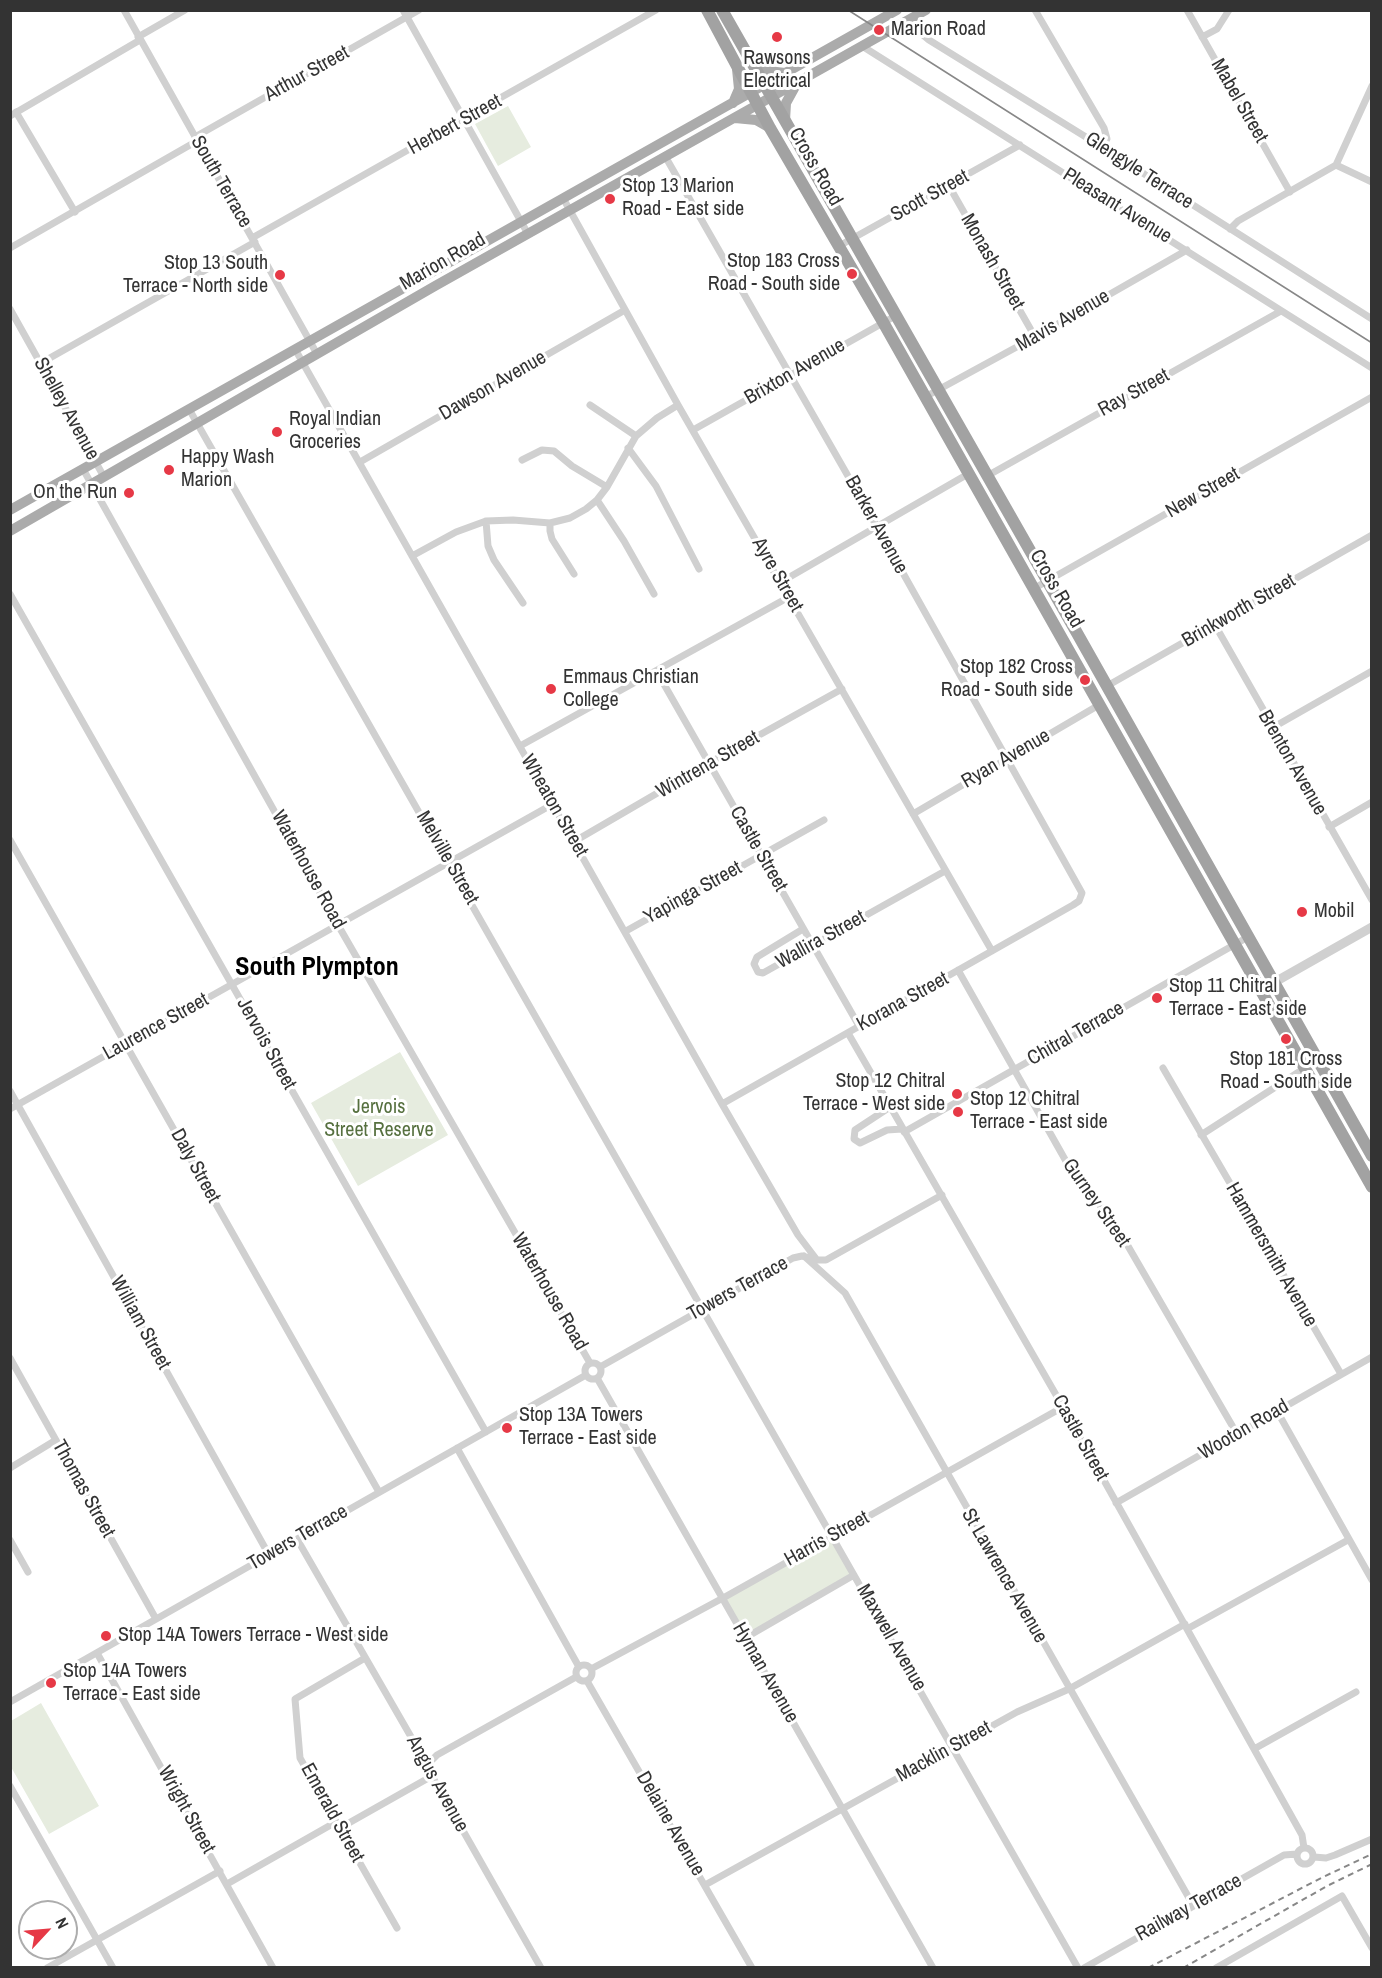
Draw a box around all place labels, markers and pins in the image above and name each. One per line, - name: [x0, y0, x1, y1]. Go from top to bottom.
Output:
- place label: Marion Road: [891, 18, 986, 42]
- marker: Marion Road: [872, 23, 886, 37]
- marker: Rawsons Electrical: [770, 30, 784, 44]
- place label: Rawsons Electrical: [743, 47, 811, 94]
- place label: Stop 13 Marion Road - East side: [622, 175, 744, 222]
- marker: Stop 13 Marion Road - East side: [603, 192, 617, 206]
- place label: Stop 183 Cross Road - South side: [708, 250, 840, 297]
- place label: Stop 13 South Terrace - North side: [123, 252, 268, 299]
- marker: Stop 183 Cross Road - South side: [845, 267, 859, 281]
- marker: Stop 13 South Terrace - North side: [273, 268, 287, 282]
- place label: Royal Indian Groceries: [289, 408, 381, 455]
- marker: Royal Indian Groceries: [270, 425, 284, 439]
- place label: Happy Wash Marion: [181, 446, 274, 493]
- marker: Happy Wash Marion: [162, 463, 176, 477]
- place label: On the Run: [33, 481, 117, 505]
- marker: On the Run: [122, 486, 136, 500]
- place label: Stop 182 Cross Road - South side: [941, 656, 1073, 703]
- place label: Emmaus Christian College: [563, 666, 699, 713]
- marker: Stop 182 Cross Road - South side: [1078, 673, 1092, 687]
- marker: Emmaus Christian College: [544, 682, 558, 696]
- place label: Mobil: [1314, 900, 1354, 924]
- marker: Mobil: [1295, 905, 1309, 919]
- place label: Stop 11 Chitral Terrace - East side: [1169, 975, 1307, 1022]
- marker: Stop 11 Chitral Terrace - East side: [1150, 991, 1164, 1005]
- marker: Stop 181 Cross Road - South side: [1279, 1032, 1293, 1046]
- place label: Stop 181 Cross Road - South side: [1220, 1048, 1352, 1095]
- place label: Stop 12 Chitral Terrace - West side: [803, 1070, 945, 1117]
- marker: Stop 12 Chitral Terrace - West side: [950, 1087, 964, 1101]
- place label: Stop 12 Chitral Terrace - East side: [970, 1088, 1108, 1135]
- marker: Stop 12 Chitral Terrace - East side: [951, 1105, 965, 1119]
- place label: Stop 13A Towers Terrace - East side: [519, 1404, 657, 1451]
- marker: Stop 13A Towers Terrace - East side: [500, 1421, 514, 1435]
- place label: Stop 14A Towers Terrace - West side: [118, 1624, 388, 1648]
- marker: Stop 14A Towers Terrace - West side: [99, 1629, 113, 1643]
- place label: Stop 14A Towers Terrace - East side: [63, 1660, 201, 1707]
- marker: Stop 14A Towers Terrace - East side: [44, 1676, 58, 1690]

